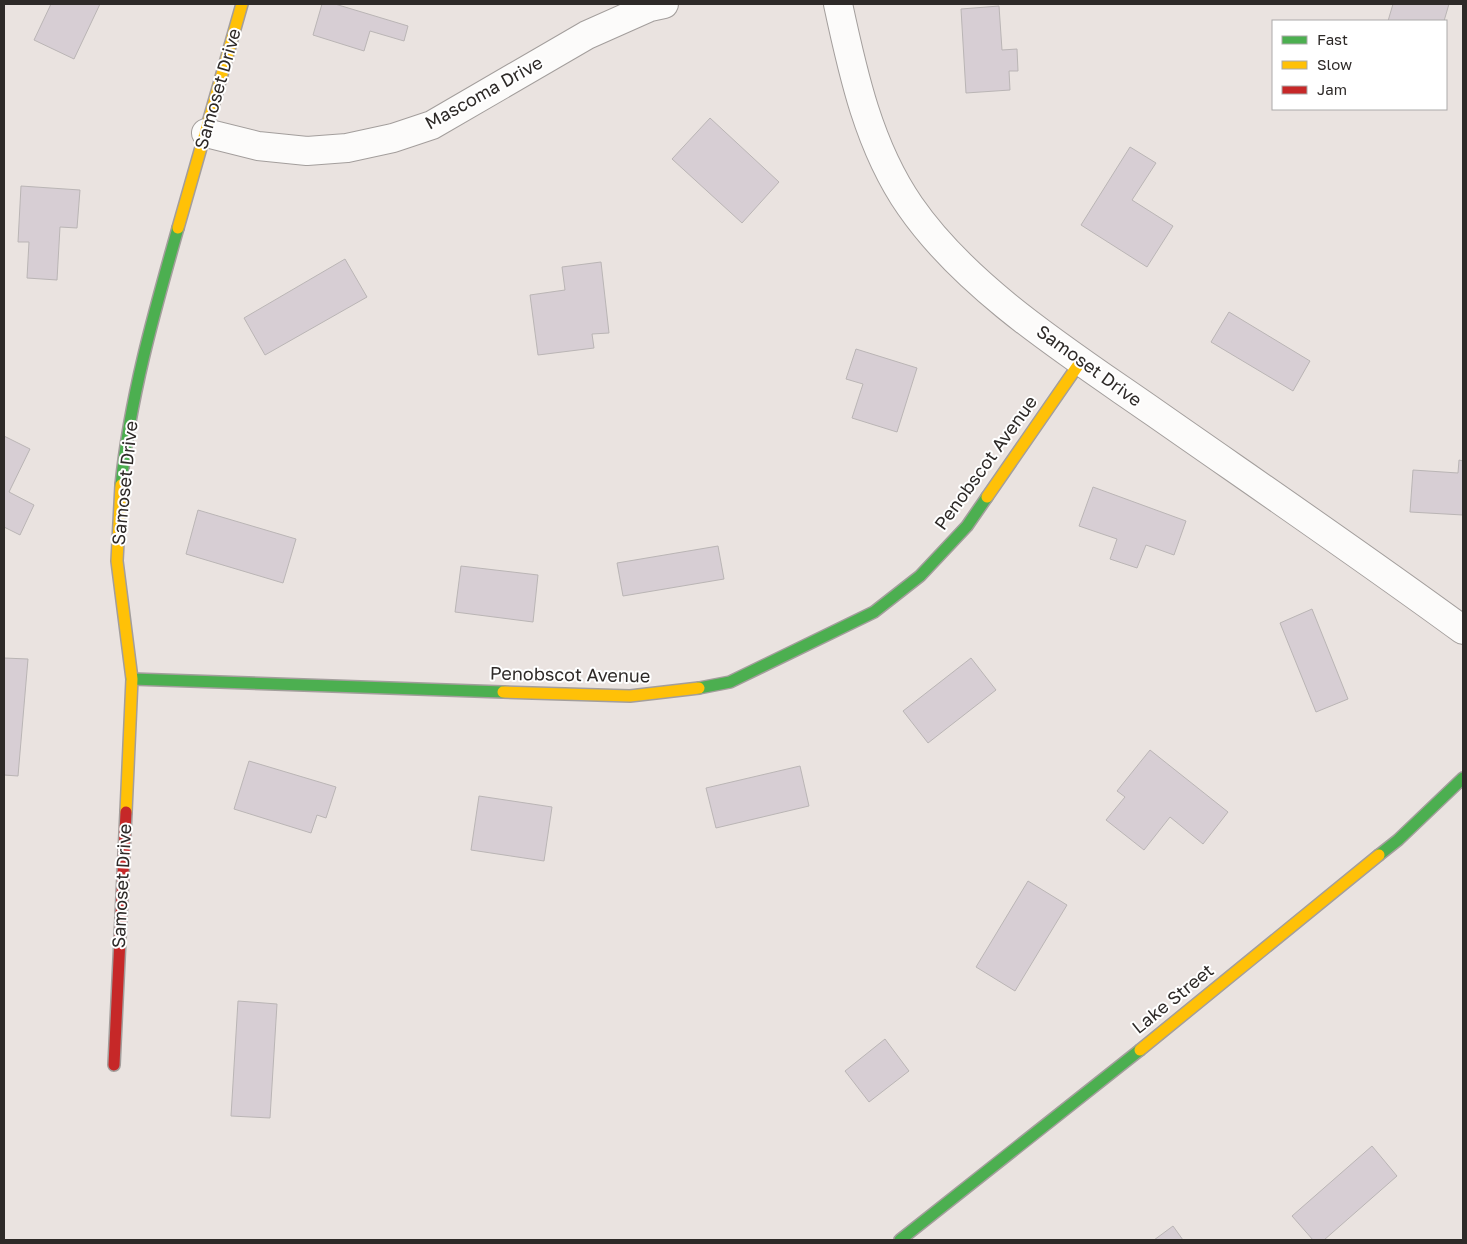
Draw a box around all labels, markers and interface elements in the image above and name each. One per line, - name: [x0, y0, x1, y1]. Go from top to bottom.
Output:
- legend: [1272, 20, 1447, 110]
- street label: Samoset Drive: [189, 26, 245, 152]
- text: Fast: [1317, 30, 1348, 48]
- street label: Mascoma Drive: [421, 51, 546, 134]
- text: Slow: [1317, 55, 1352, 73]
- text: Jam: [1317, 80, 1347, 98]
- street label: Samoset Drive: [1033, 320, 1147, 411]
- street label: Penobscot Avenue: [929, 391, 1041, 534]
- street label: Samoset Drive: [107, 420, 141, 546]
- street label: Penobscot Avenue: [490, 662, 650, 686]
- street label: Samoset Drive: [107, 823, 135, 949]
- street label: Lake Street: [1127, 959, 1218, 1038]

